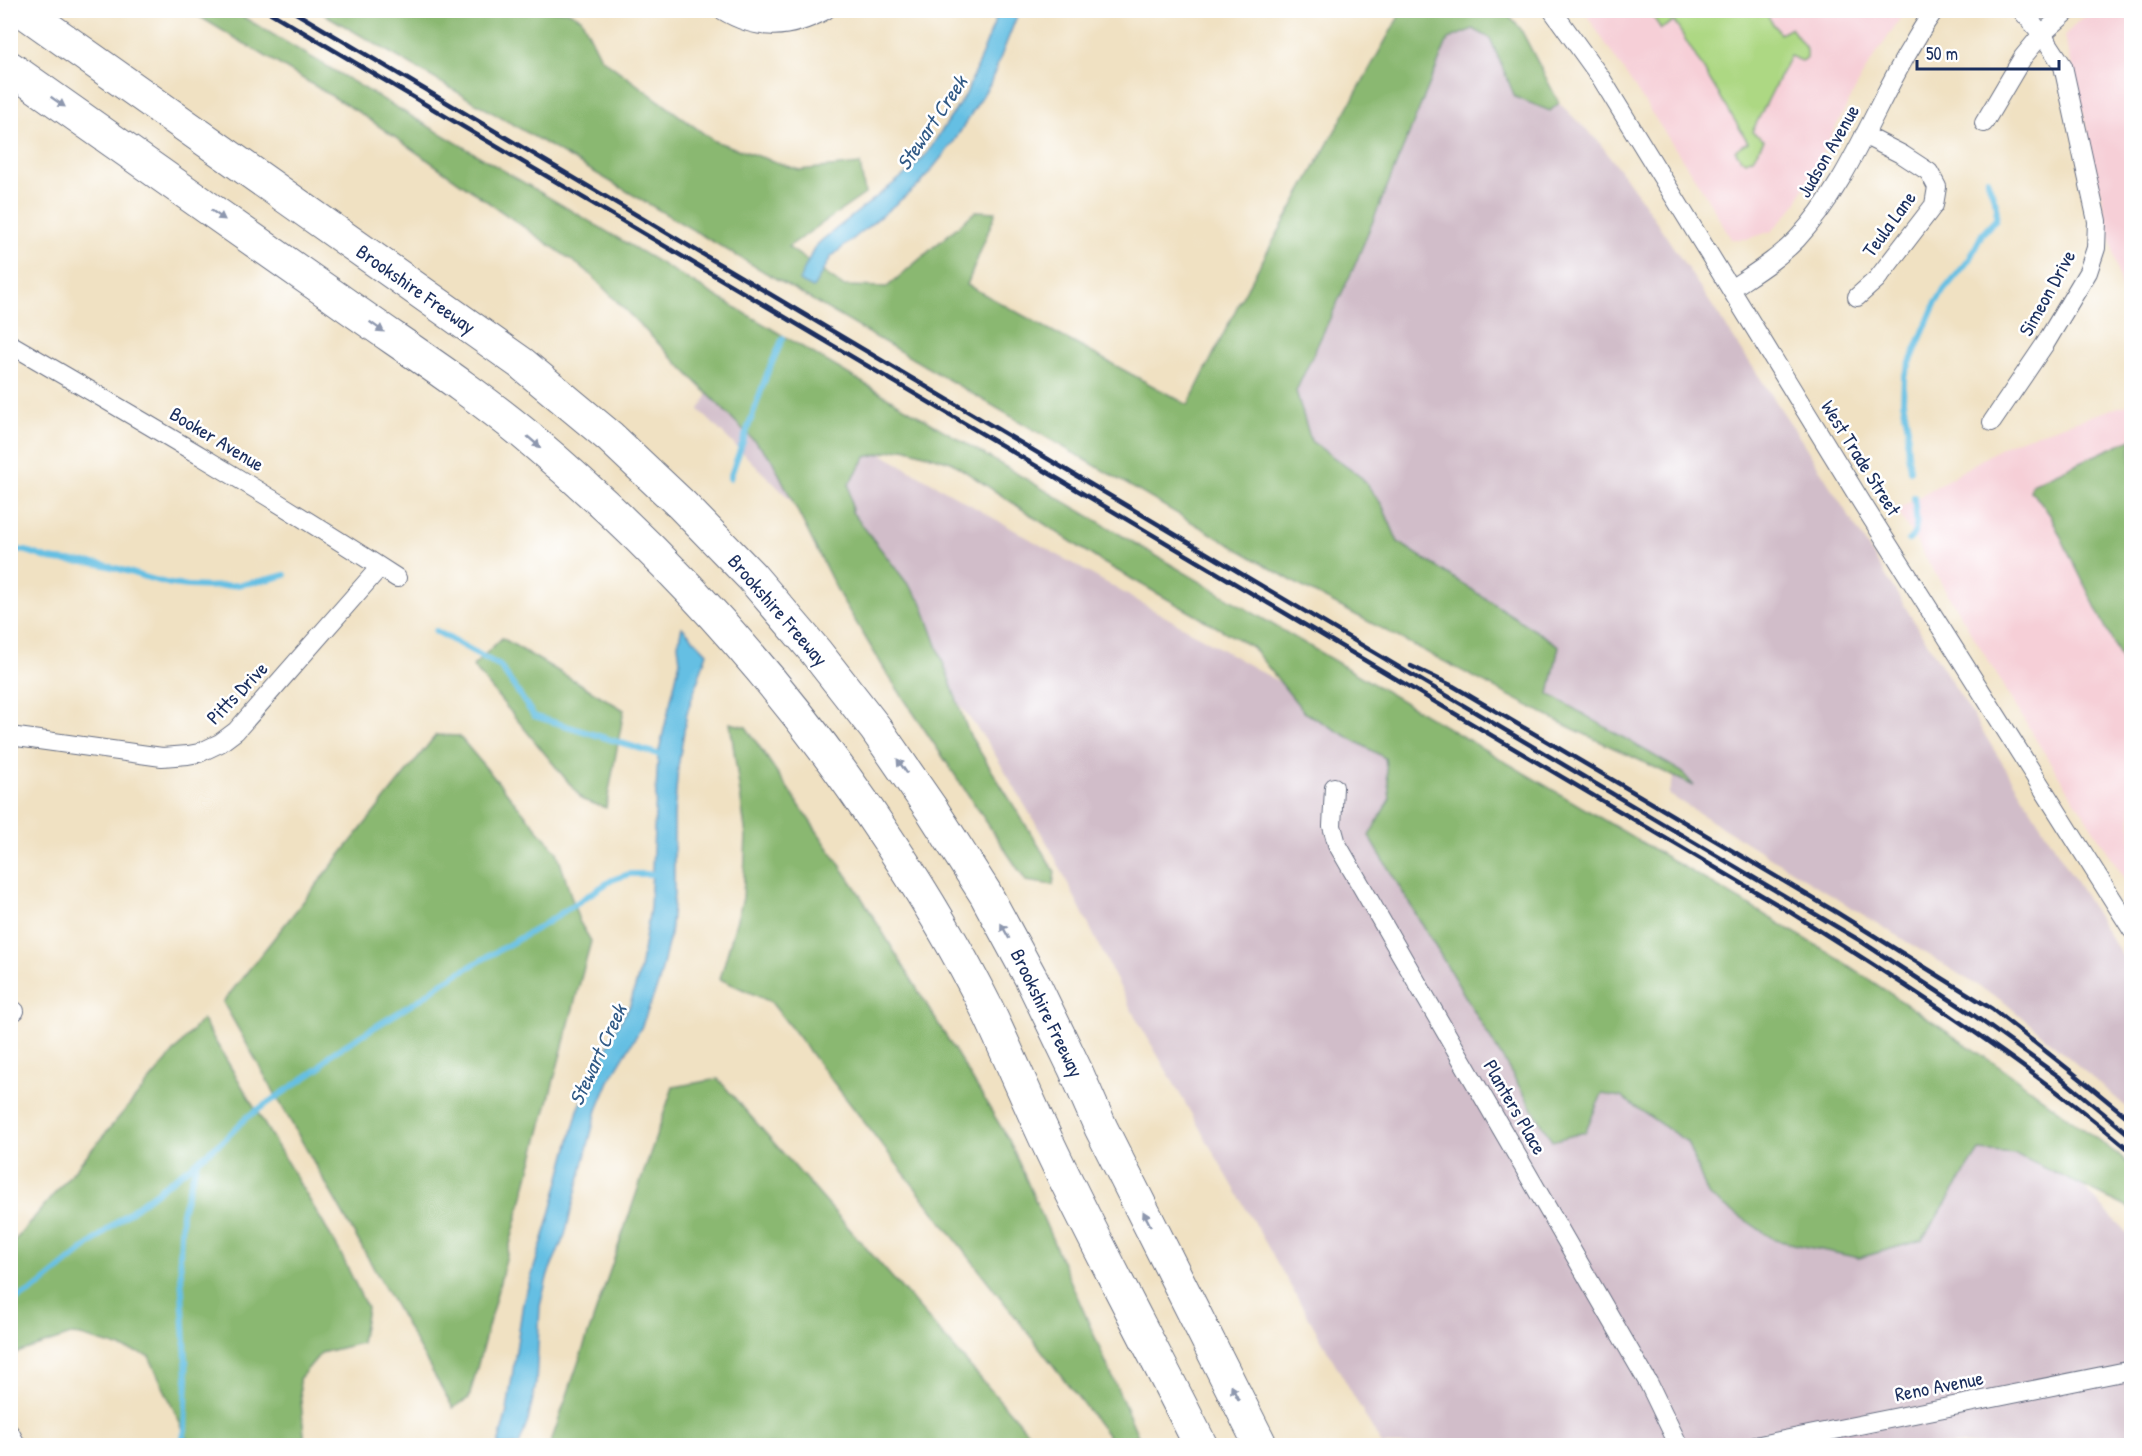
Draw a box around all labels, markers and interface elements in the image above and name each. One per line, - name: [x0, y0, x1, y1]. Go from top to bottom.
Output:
- scale bar: [1917, 33, 2060, 71]
- text: 50 m: [1926, 41, 1958, 66]
- water label: Stewart Creek: [889, 68, 975, 176]
- one-way arrow: [50, 96, 66, 108]
- street label: Judson Avenue: [1790, 99, 1865, 202]
- street label: Teula Lane: [1856, 185, 1922, 262]
- one-way arrow: [209, 209, 225, 221]
- street label: Brookshire Freeway: [351, 237, 481, 340]
- street label: Simeon Drive: [2012, 245, 2081, 341]
- one-way arrow: [369, 321, 385, 332]
- street label: West Trade Street: [1815, 395, 1908, 522]
- street label: Booker Avenue: [165, 400, 269, 477]
- one-way arrow: [526, 436, 542, 449]
- street label: Brookshire Freeway: [722, 548, 834, 671]
- street label: Pitts Drive: [200, 655, 273, 730]
- one-way arrow: [897, 758, 908, 774]
- one-way arrow: [1000, 922, 1010, 939]
- street label: Brookshire Freeway: [1005, 944, 1090, 1082]
- water label: Stewart Creek: [562, 997, 635, 1110]
- street label: Planters Place: [1477, 1054, 1553, 1159]
- one-way arrow: [1142, 1211, 1151, 1228]
- street label: Reno Avenue: [1892, 1364, 1985, 1407]
- one-way arrow: [1230, 1385, 1239, 1402]

